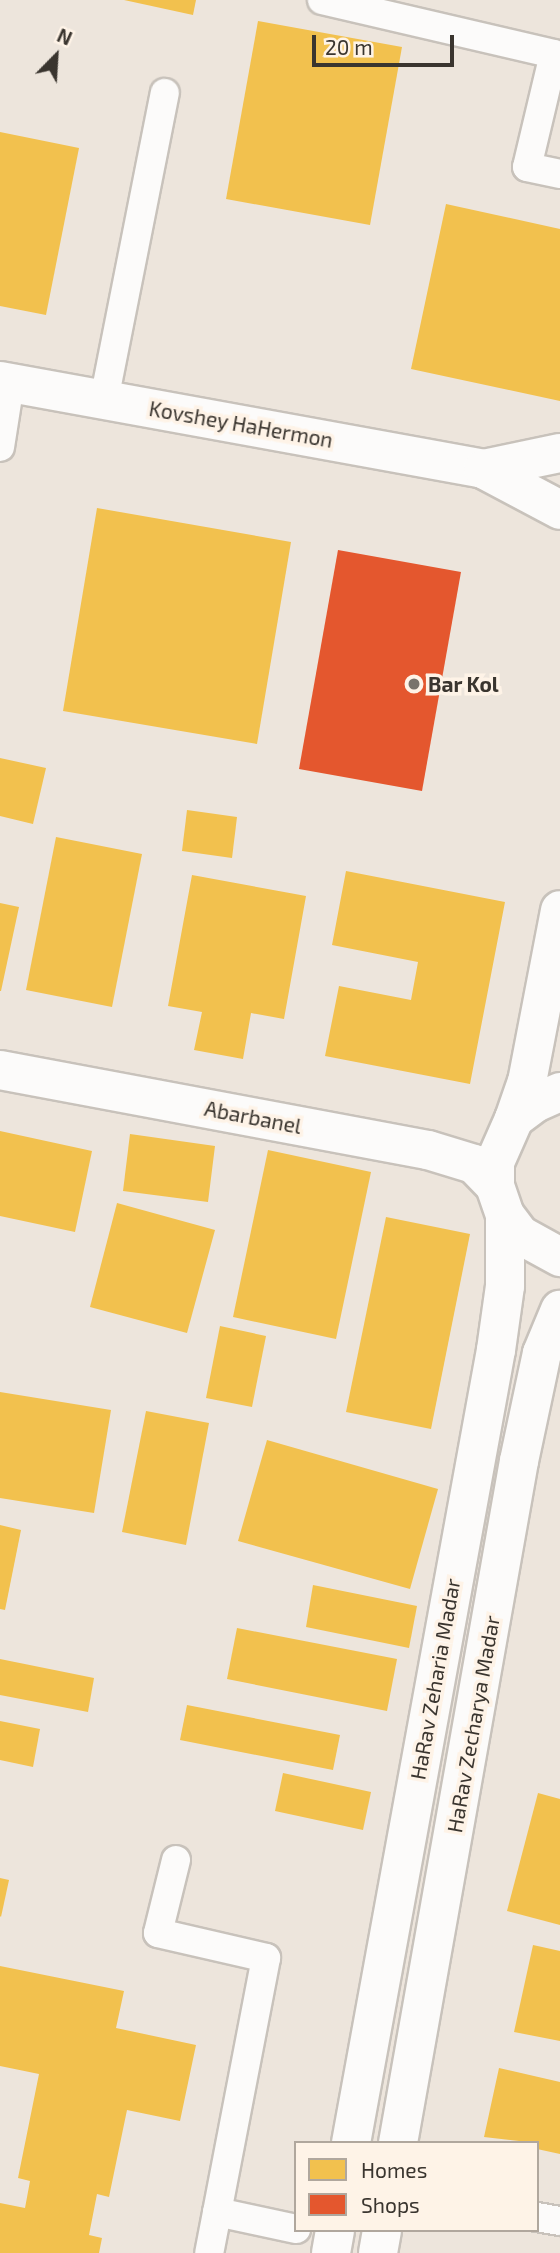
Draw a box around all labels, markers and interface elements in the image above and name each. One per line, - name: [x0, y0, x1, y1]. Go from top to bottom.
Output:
- north arrow: [21, 21, 91, 91]
- scale bar: [315, 21, 457, 65]
- text: N: [54, 23, 76, 50]
- text: 20 m: [325, 34, 373, 59]
- street label: Kovshey HaHermon: [147, 395, 335, 453]
- place label: Bar Kol: [428, 671, 499, 697]
- marker: Bar Kol: [406, 676, 422, 692]
- street label: Abarbanel: [202, 1095, 304, 1139]
- street label: HaRav Zeharia Madar: [405, 1576, 465, 1782]
- street label: HaRav Zecharya Madar: [441, 1613, 505, 1835]
- legend: [294, 2141, 539, 2232]
- text: Homes: [361, 2157, 427, 2182]
- text: Shops: [361, 2192, 420, 2217]

